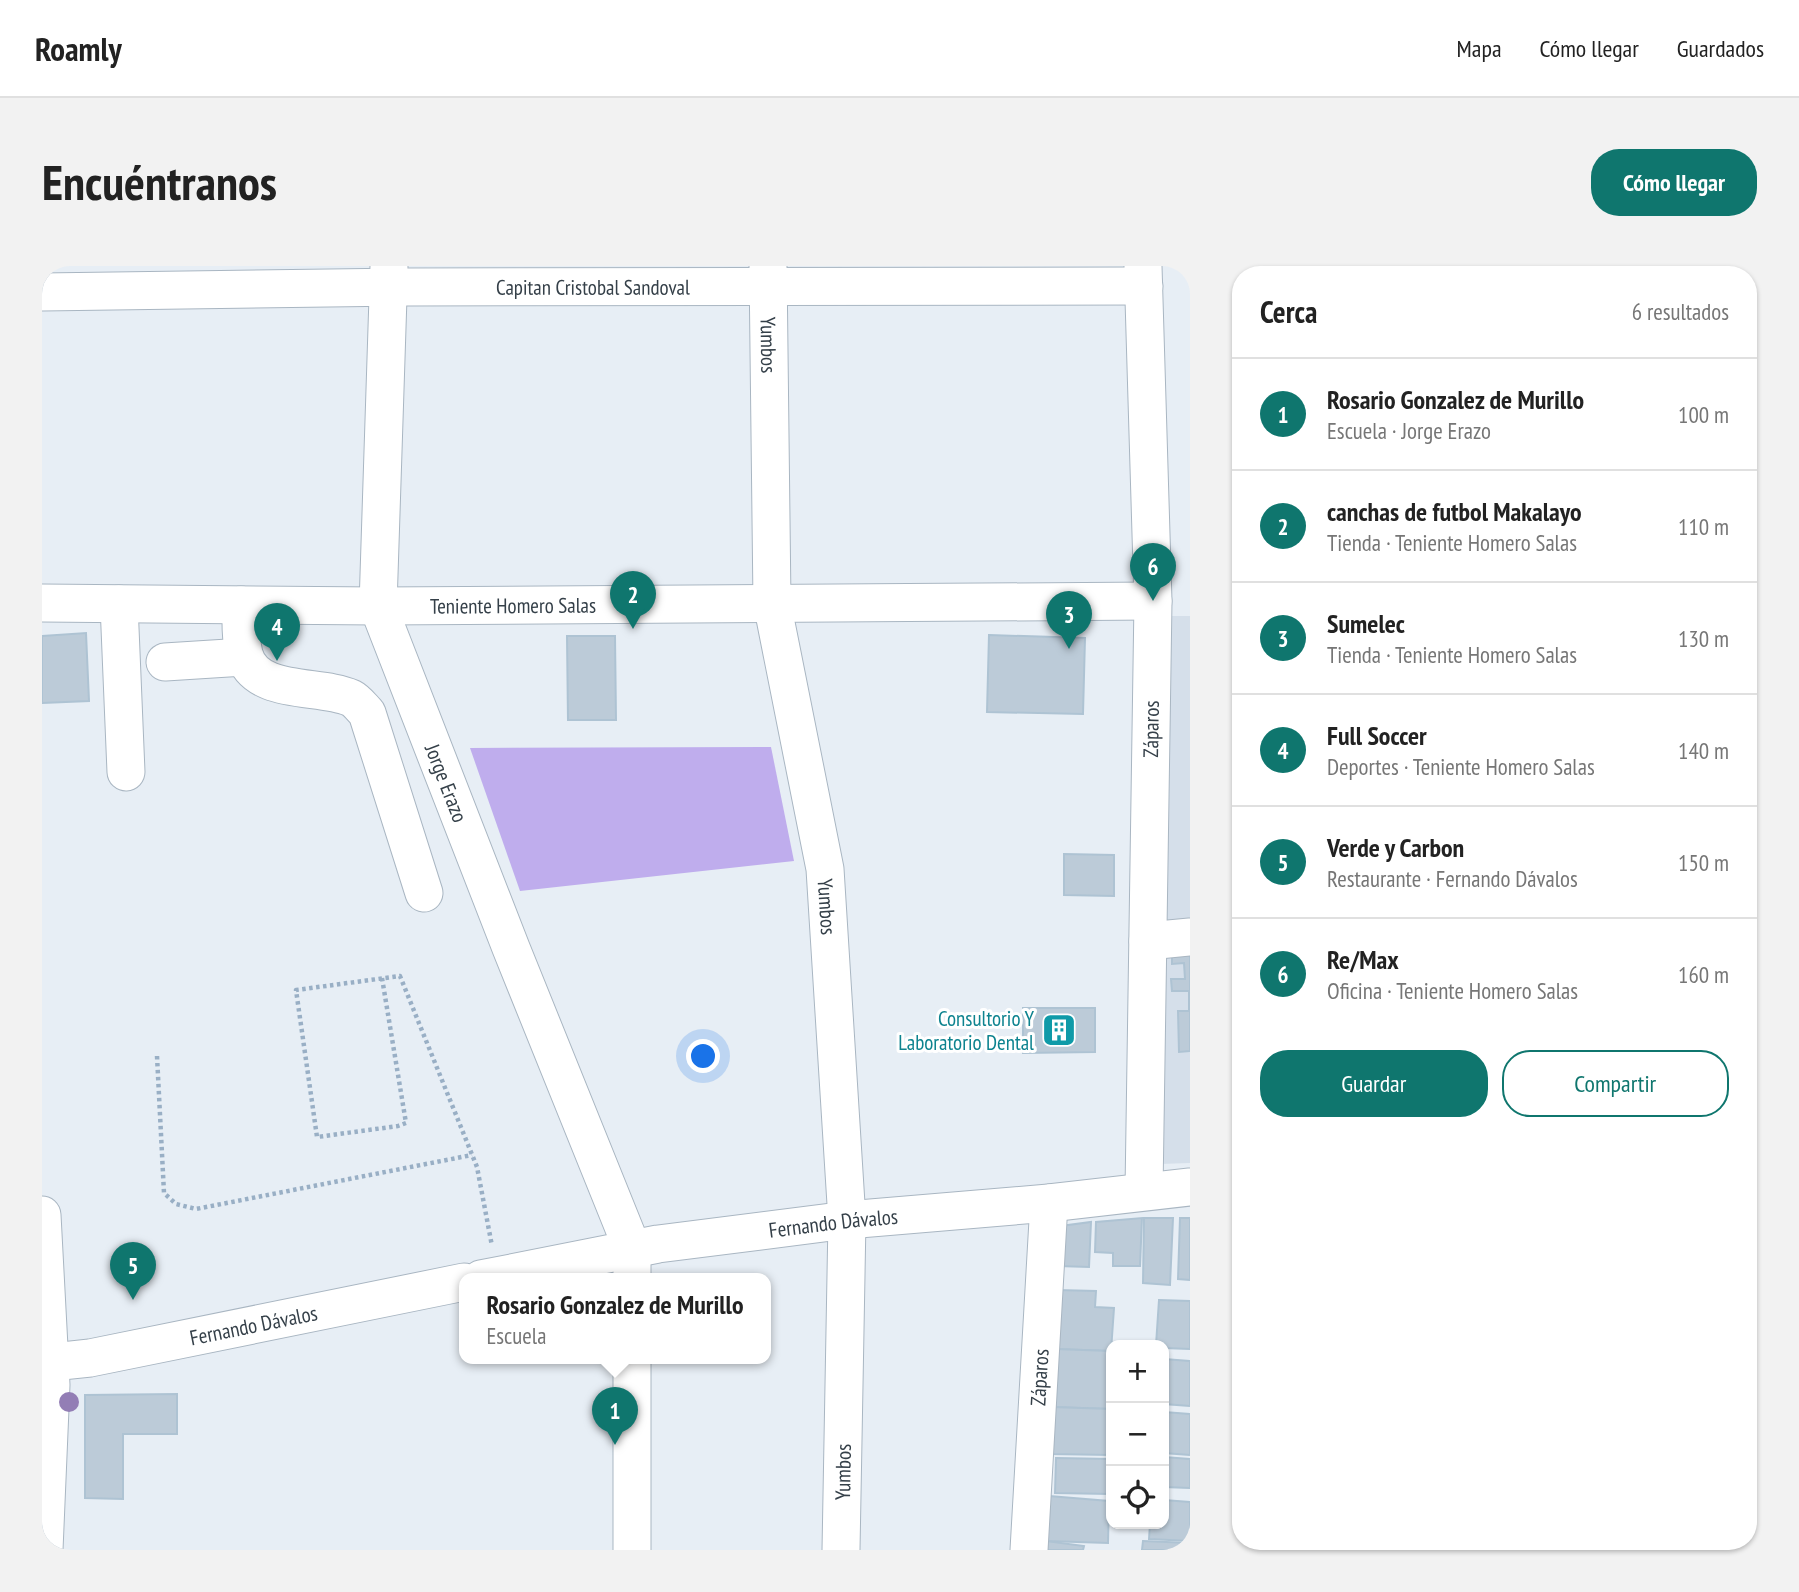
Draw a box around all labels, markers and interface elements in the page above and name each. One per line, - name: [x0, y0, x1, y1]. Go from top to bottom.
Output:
- text: Roamly: [35, 27, 122, 70]
- text: Mapa: [1457, 33, 1502, 64]
- text: Cómo llegar: [1540, 33, 1639, 64]
- text: Guardados: [1677, 33, 1764, 64]
- button: Cómo llegar: [1591, 149, 1757, 216]
- text: Encuéntranos: [42, 150, 277, 214]
- street label: Capitan Cristobal Sandoval: [496, 273, 690, 300]
- text: Cerca: [1260, 292, 1317, 331]
- text: 6 resultados: [1632, 297, 1729, 326]
- street label: Yumbos: [755, 317, 783, 373]
- text: Rosario Gonzalez de Murillo: [1327, 383, 1584, 416]
- text: 1: [1278, 400, 1289, 429]
- text: 100 m: [1678, 400, 1729, 429]
- text: Escuela · Jorge Erazo: [1327, 416, 1491, 445]
- text: canchas de futbol Makalayo: [1327, 495, 1582, 528]
- text: 2: [1278, 512, 1289, 541]
- text: 110 m: [1678, 512, 1729, 541]
- text: Tienda · Teniente Homero Salas: [1327, 528, 1577, 557]
- pin: 6: [1130, 543, 1176, 601]
- pin: 2: [610, 571, 656, 629]
- street label: Teniente Homero Salas: [430, 591, 596, 619]
- pin: 3: [1046, 591, 1092, 649]
- pin: 4: [254, 603, 300, 661]
- text: Sumelec: [1327, 607, 1405, 640]
- text: 3: [1278, 624, 1289, 653]
- text: 130 m: [1678, 624, 1729, 653]
- text: Tienda · Teniente Homero Salas: [1327, 640, 1577, 669]
- street label: Záparos: [1137, 700, 1165, 758]
- text: Full Soccer: [1327, 719, 1427, 752]
- text: 4: [1278, 736, 1289, 765]
- text: 140 m: [1678, 736, 1729, 765]
- street label: Jorge Erazo: [419, 739, 474, 826]
- text: Deportes · Teniente Homero Salas: [1327, 752, 1595, 781]
- text: Verde y Carbon: [1327, 831, 1464, 864]
- text: 5: [1278, 848, 1289, 877]
- text: 150 m: [1678, 848, 1729, 877]
- text: Restaurante · Fernando Dávalos: [1327, 864, 1578, 893]
- street label: Yumbos: [812, 878, 843, 936]
- text: Re/Max: [1327, 943, 1399, 976]
- text: 6: [1278, 960, 1289, 989]
- text: 160 m: [1678, 960, 1729, 989]
- text: Oficina · Teniente Homero Salas: [1327, 976, 1578, 1005]
- place label: Consultorio Y Laboratorio Dental: [898, 1005, 1034, 1056]
- building icon: Consultorio Y Laboratorio Dental: [1040, 1011, 1078, 1049]
- your location: [686, 1039, 720, 1073]
- button: Guardar: [1260, 1050, 1488, 1117]
- button: Compartir: [1502, 1050, 1729, 1117]
- street label: Fernando Dávalos: [767, 1202, 899, 1243]
- pin: 5: [110, 1242, 156, 1300]
- popup: [459, 1273, 771, 1364]
- text: Rosario Gonzalez de Murillo: [486, 1288, 744, 1321]
- street label: Fernando Dávalos: [187, 1299, 320, 1351]
- text: Escuela: [486, 1321, 546, 1350]
- map controls: [1106, 1340, 1169, 1529]
- button: +: [1106, 1340, 1169, 1403]
- street label: Záparos: [1024, 1348, 1054, 1407]
- pin: 1: [592, 1387, 638, 1445]
- button: −: [1106, 1403, 1169, 1466]
- street label: Yumbos: [829, 1444, 857, 1500]
- button: locate: [1106, 1466, 1169, 1529]

